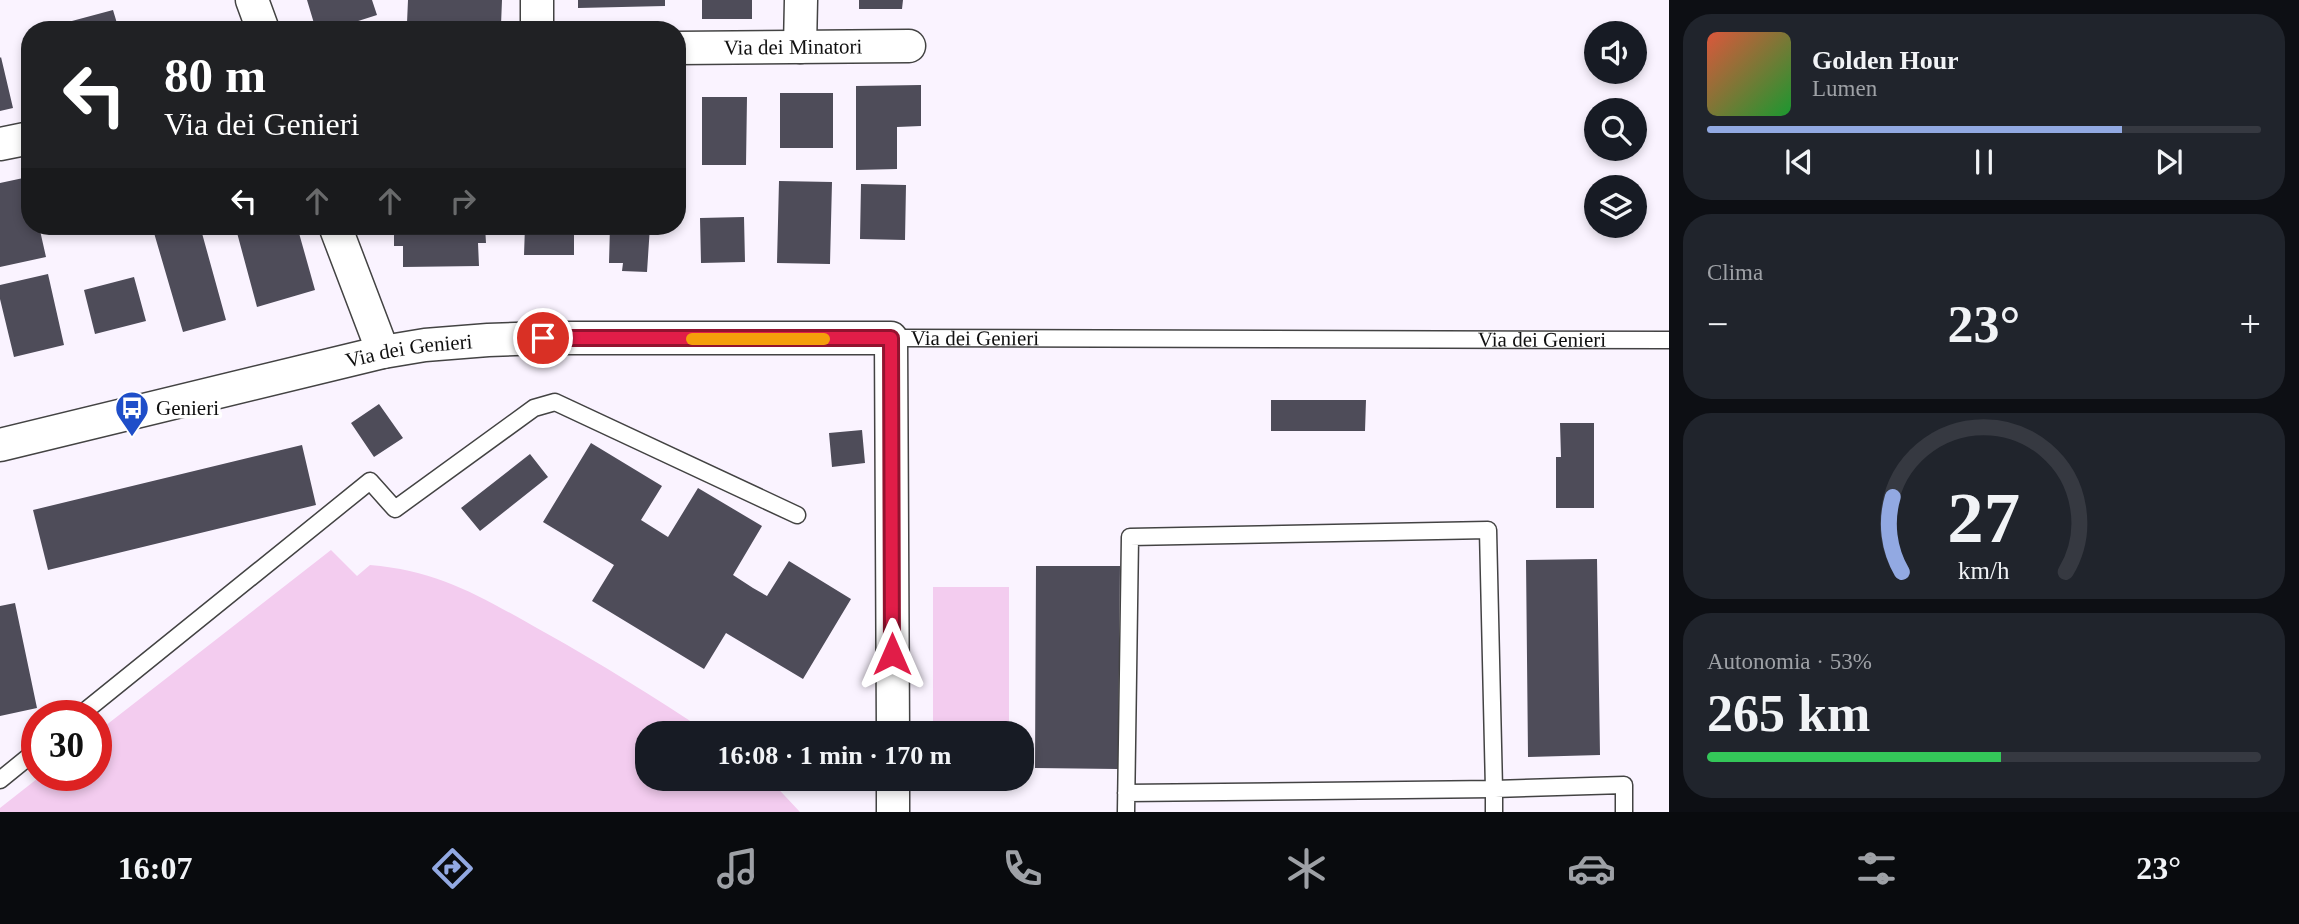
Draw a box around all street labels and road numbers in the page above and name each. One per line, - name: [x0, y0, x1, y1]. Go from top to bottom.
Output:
- street label: Via dei Minatori: [723, 34, 863, 60]
- street label: Via dei Genieri: [911, 326, 1039, 350]
- street label: Via dei Genieri: [1478, 328, 1606, 352]
- street label: Via dei Genieri: [343, 329, 473, 373]

